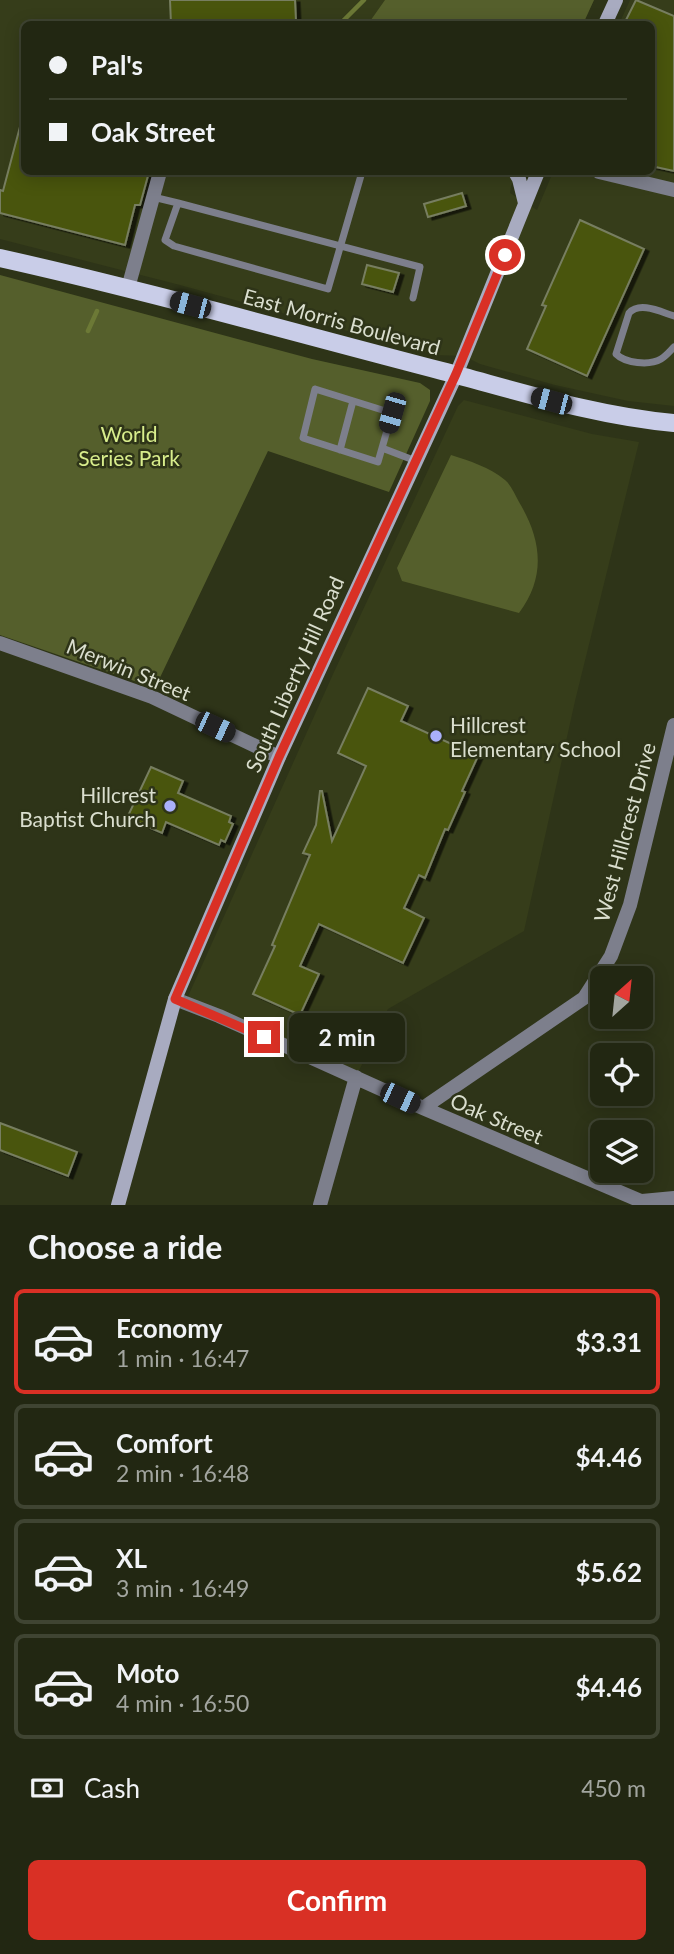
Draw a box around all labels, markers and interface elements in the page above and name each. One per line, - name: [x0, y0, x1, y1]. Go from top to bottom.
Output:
- text: Pal's: [91, 49, 143, 81]
- text: Oak Street: [91, 116, 215, 148]
- route start: [489, 239, 521, 271]
- street label: East Morris Boulevard: [241, 283, 443, 359]
- car: [167, 289, 214, 321]
- car: [528, 385, 575, 417]
- car: [377, 390, 408, 436]
- park label: World Series Park: [78, 421, 180, 470]
- street label: South Liberty Hill Road: [239, 572, 349, 776]
- street label: Merwin Street: [63, 633, 195, 705]
- car: [192, 709, 239, 745]
- place label: Hillcrest Elementary School: [450, 712, 621, 761]
- marker: Hillcrest Elementary School: [428, 728, 444, 744]
- street label: West Hillcrest Drive: [588, 739, 660, 925]
- place label: Hillcrest Baptist Church: [19, 782, 156, 831]
- marker: Hillcrest Baptist Church: [162, 798, 178, 814]
- north arrow: [590, 966, 653, 1029]
- map controls: [590, 966, 653, 1183]
- callout: 2 min: [288, 1012, 404, 1062]
- route end: [248, 1021, 280, 1053]
- text: 2 min: [318, 1023, 376, 1051]
- button: locate: [590, 1043, 653, 1106]
- car: [377, 1080, 424, 1116]
- street label: Oak Street: [447, 1087, 548, 1149]
- button: layers: [590, 1120, 653, 1183]
- text: Choose a ride: [28, 1227, 222, 1266]
- icon: car: [32, 1310, 95, 1373]
- text: Economy: [116, 1312, 222, 1344]
- text: $3.31: [576, 1326, 642, 1358]
- text: 1 min · 16:47: [116, 1344, 249, 1372]
- icon: car: [32, 1425, 95, 1488]
- text: Comfort: [116, 1427, 213, 1459]
- text: $4.46: [576, 1441, 642, 1473]
- text: 2 min · 16:48: [116, 1459, 249, 1487]
- icon: car: [32, 1540, 95, 1603]
- text: XL: [116, 1542, 147, 1574]
- text: $5.62: [576, 1556, 642, 1588]
- text: 3 min · 16:49: [116, 1574, 249, 1602]
- icon: car: [32, 1655, 95, 1718]
- text: Moto: [116, 1657, 179, 1689]
- text: $4.46: [576, 1671, 642, 1703]
- text: 4 min · 16:50: [116, 1689, 249, 1717]
- icon: cash: [28, 1769, 66, 1807]
- text: Cash: [84, 1772, 140, 1804]
- text: 450 m: [581, 1774, 646, 1802]
- button: Confirm: [28, 1860, 646, 1940]

